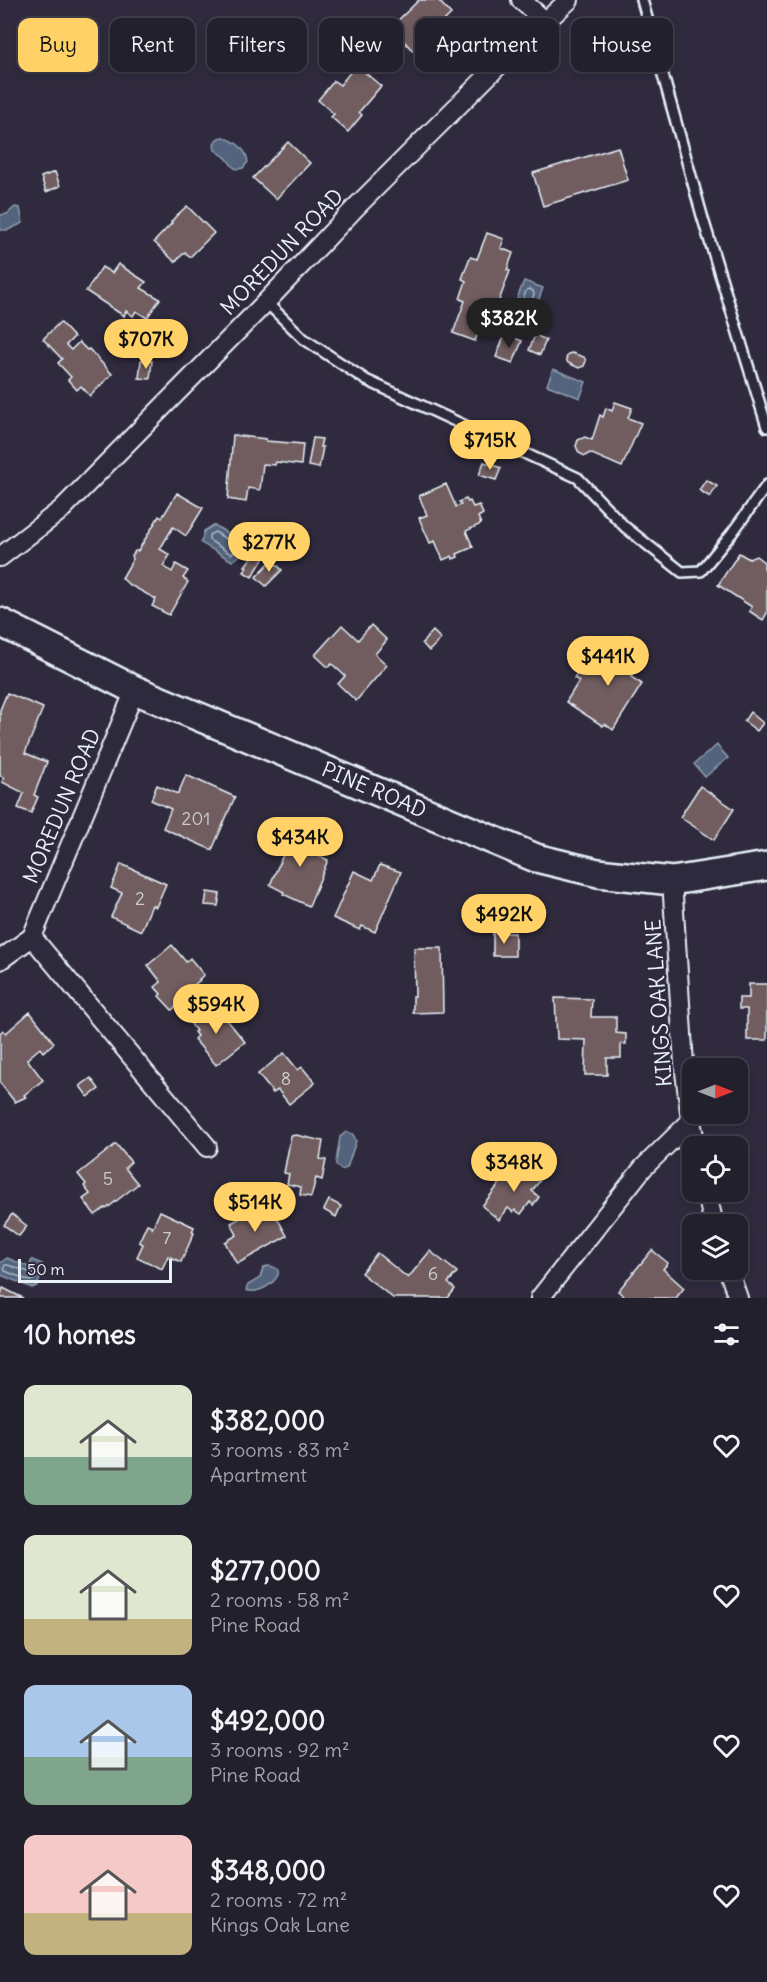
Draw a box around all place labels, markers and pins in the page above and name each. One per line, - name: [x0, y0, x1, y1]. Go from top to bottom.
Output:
- pin: $382K: [467, 298, 551, 349]
- pin: $707K: [104, 319, 188, 370]
- pin: $715K: [448, 420, 532, 471]
- pin: $277K: [227, 522, 311, 573]
- pin: $441K: [566, 636, 650, 687]
- pin: $434K: [258, 817, 342, 868]
- pin: $492K: [462, 894, 546, 945]
- pin: $594K: [174, 984, 258, 1035]
- pin: $348K: [472, 1142, 556, 1193]
- pin: $514K: [213, 1182, 297, 1233]

